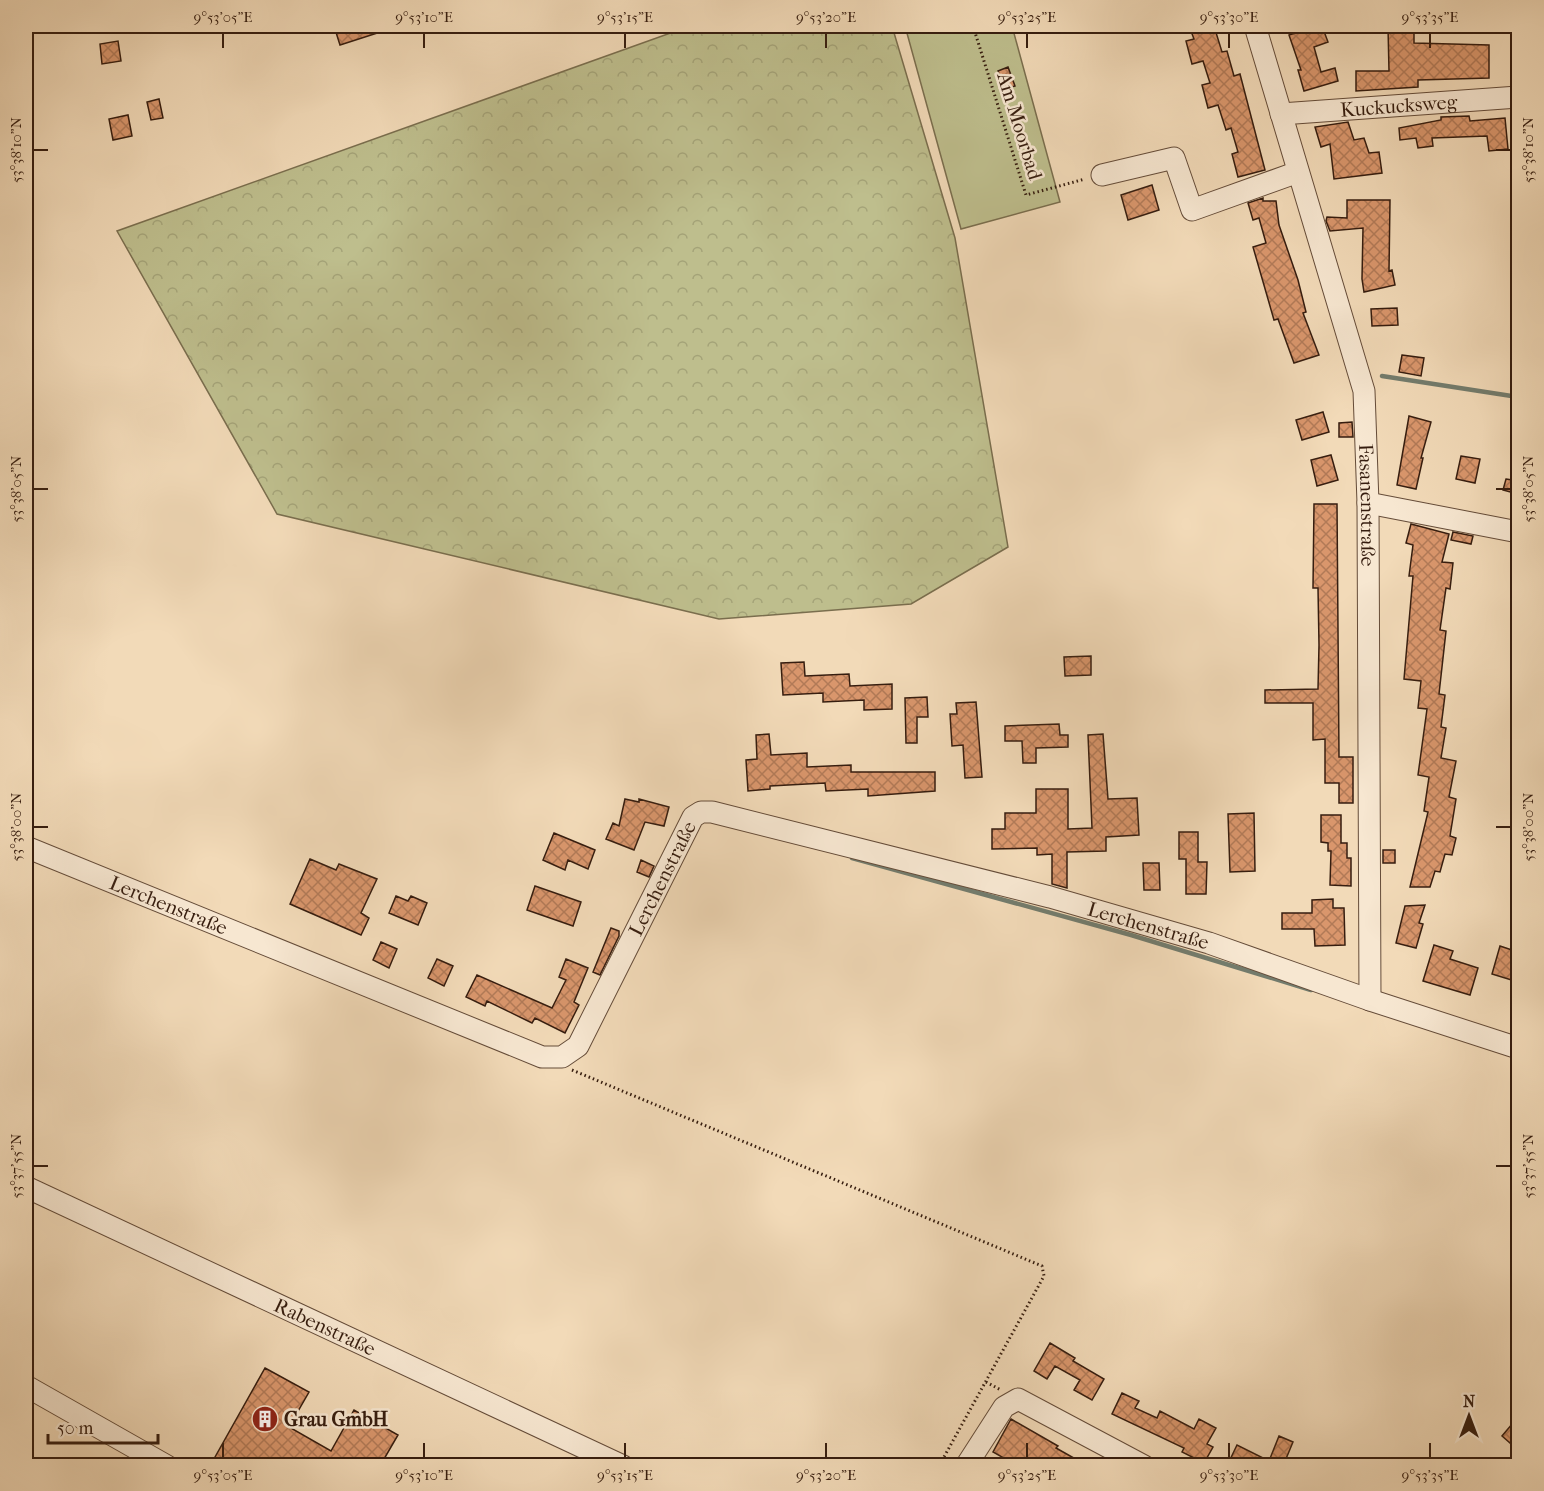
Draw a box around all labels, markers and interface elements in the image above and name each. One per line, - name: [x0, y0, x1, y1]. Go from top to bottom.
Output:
- text: 9°53'05"E: [194, 8, 252, 26]
- text: 9°53'10"E: [395, 8, 453, 26]
- text: 9°53'15"E: [597, 8, 653, 26]
- text: 9°53'20"E: [796, 8, 856, 26]
- text: 9°53'25"E: [998, 8, 1056, 26]
- text: 9°53'30"E: [1200, 8, 1258, 26]
- text: 9°53'35"E: [1402, 8, 1458, 26]
- street label: Am Moorbad: [992, 69, 1047, 184]
- street label: Kuckucksweg: [1339, 90, 1458, 122]
- text: 53°38'10"N: [7, 117, 25, 183]
- text: 53°38'10"N: [1519, 117, 1537, 183]
- street label: Fasanenstraße: [1354, 443, 1379, 567]
- text: 53°38'05"N: [7, 455, 25, 522]
- text: 53°38'05"N: [1519, 455, 1537, 522]
- text: 53°38'00"N: [7, 792, 25, 861]
- text: 53°38'00"N: [1519, 792, 1537, 861]
- street label: Lerchenstraße: [624, 818, 701, 940]
- street label: Lerchenstraße: [106, 871, 231, 940]
- street label: Lerchenstraße: [1085, 897, 1211, 954]
- text: 53°37'55"N: [7, 1133, 25, 1198]
- text: 53°37'55"N: [1519, 1133, 1537, 1198]
- street label: Rabenstraße: [270, 1294, 379, 1361]
- north arrow: [1439, 1386, 1499, 1446]
- text: N: [1463, 1392, 1476, 1411]
- building icon: Grau GmbH: [250, 1404, 280, 1434]
- scale bar: [48, 1407, 158, 1445]
- place label: Grau GmbH: [284, 1408, 388, 1431]
- text: 50 m: [57, 1418, 94, 1439]
- text: 9°53'05"E: [194, 1466, 252, 1484]
- text: 9°53'10"E: [395, 1466, 453, 1484]
- text: 9°53'15"E: [597, 1466, 653, 1484]
- text: 9°53'20"E: [796, 1466, 856, 1484]
- text: 9°53'25"E: [998, 1466, 1056, 1484]
- text: 9°53'30"E: [1200, 1466, 1258, 1484]
- text: 9°53'35"E: [1402, 1466, 1458, 1484]

